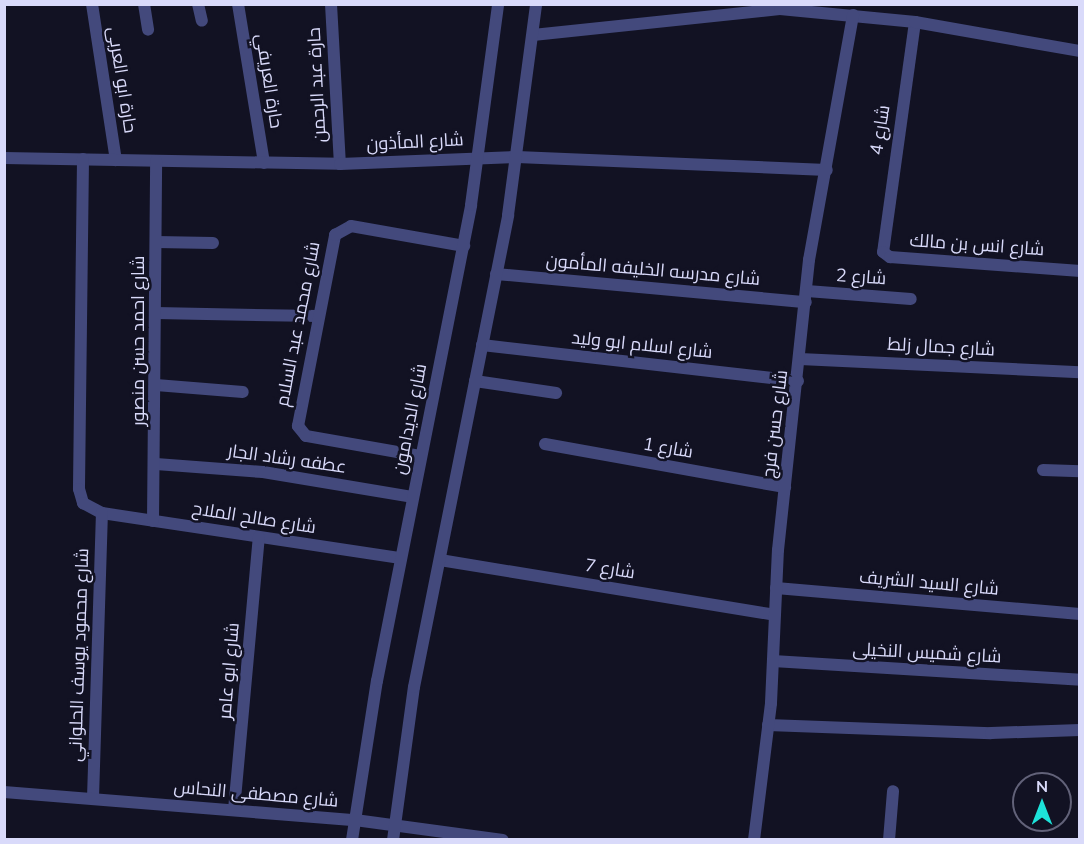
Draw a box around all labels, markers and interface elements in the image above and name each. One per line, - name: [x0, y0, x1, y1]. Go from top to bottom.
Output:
- street label: حارة ابو العربى: [103, 25, 141, 135]
- street label: حارة عبد الرحمن: [303, 27, 331, 143]
- street label: حارة العريفي: [251, 32, 287, 130]
- street label: شارع 4: [865, 103, 895, 157]
- street label: شارع المأذون: [366, 129, 464, 155]
- street label: شارع انس بن مالك: [909, 230, 1045, 260]
- street label: شارع محمد عبد السلام: [271, 240, 325, 408]
- street label: شارع مدرسه الخليفه المأمون: [545, 250, 761, 290]
- street label: شارع احمد حسن منصور: [127, 256, 149, 426]
- street label: شارع 2: [835, 264, 887, 290]
- street label: شارع اسلام ابو وليد: [570, 327, 714, 363]
- street label: شارع جمال زلط: [887, 333, 995, 361]
- street label: شارع الديدامون: [389, 362, 431, 476]
- street label: شارع حسن فرج: [758, 369, 792, 479]
- street label: شارع 1: [641, 433, 695, 463]
- street label: عطفه رشاد الجار: [226, 440, 348, 478]
- street label: شارع صالح الملاح: [191, 498, 317, 538]
- street label: شارع محمود يوسف الحلواني: [64, 548, 94, 762]
- street label: شارع 7: [583, 554, 637, 584]
- street label: شارع السيد الشريف: [858, 566, 1000, 600]
- street label: شارع ابو عامر: [214, 622, 244, 720]
- street label: شارع شميس النخيلى: [852, 638, 1002, 668]
- north arrow: [1012, 772, 1072, 832]
- street label: شارع مصطفى النحاس: [173, 776, 339, 812]
- text: N: [1036, 776, 1048, 796]

